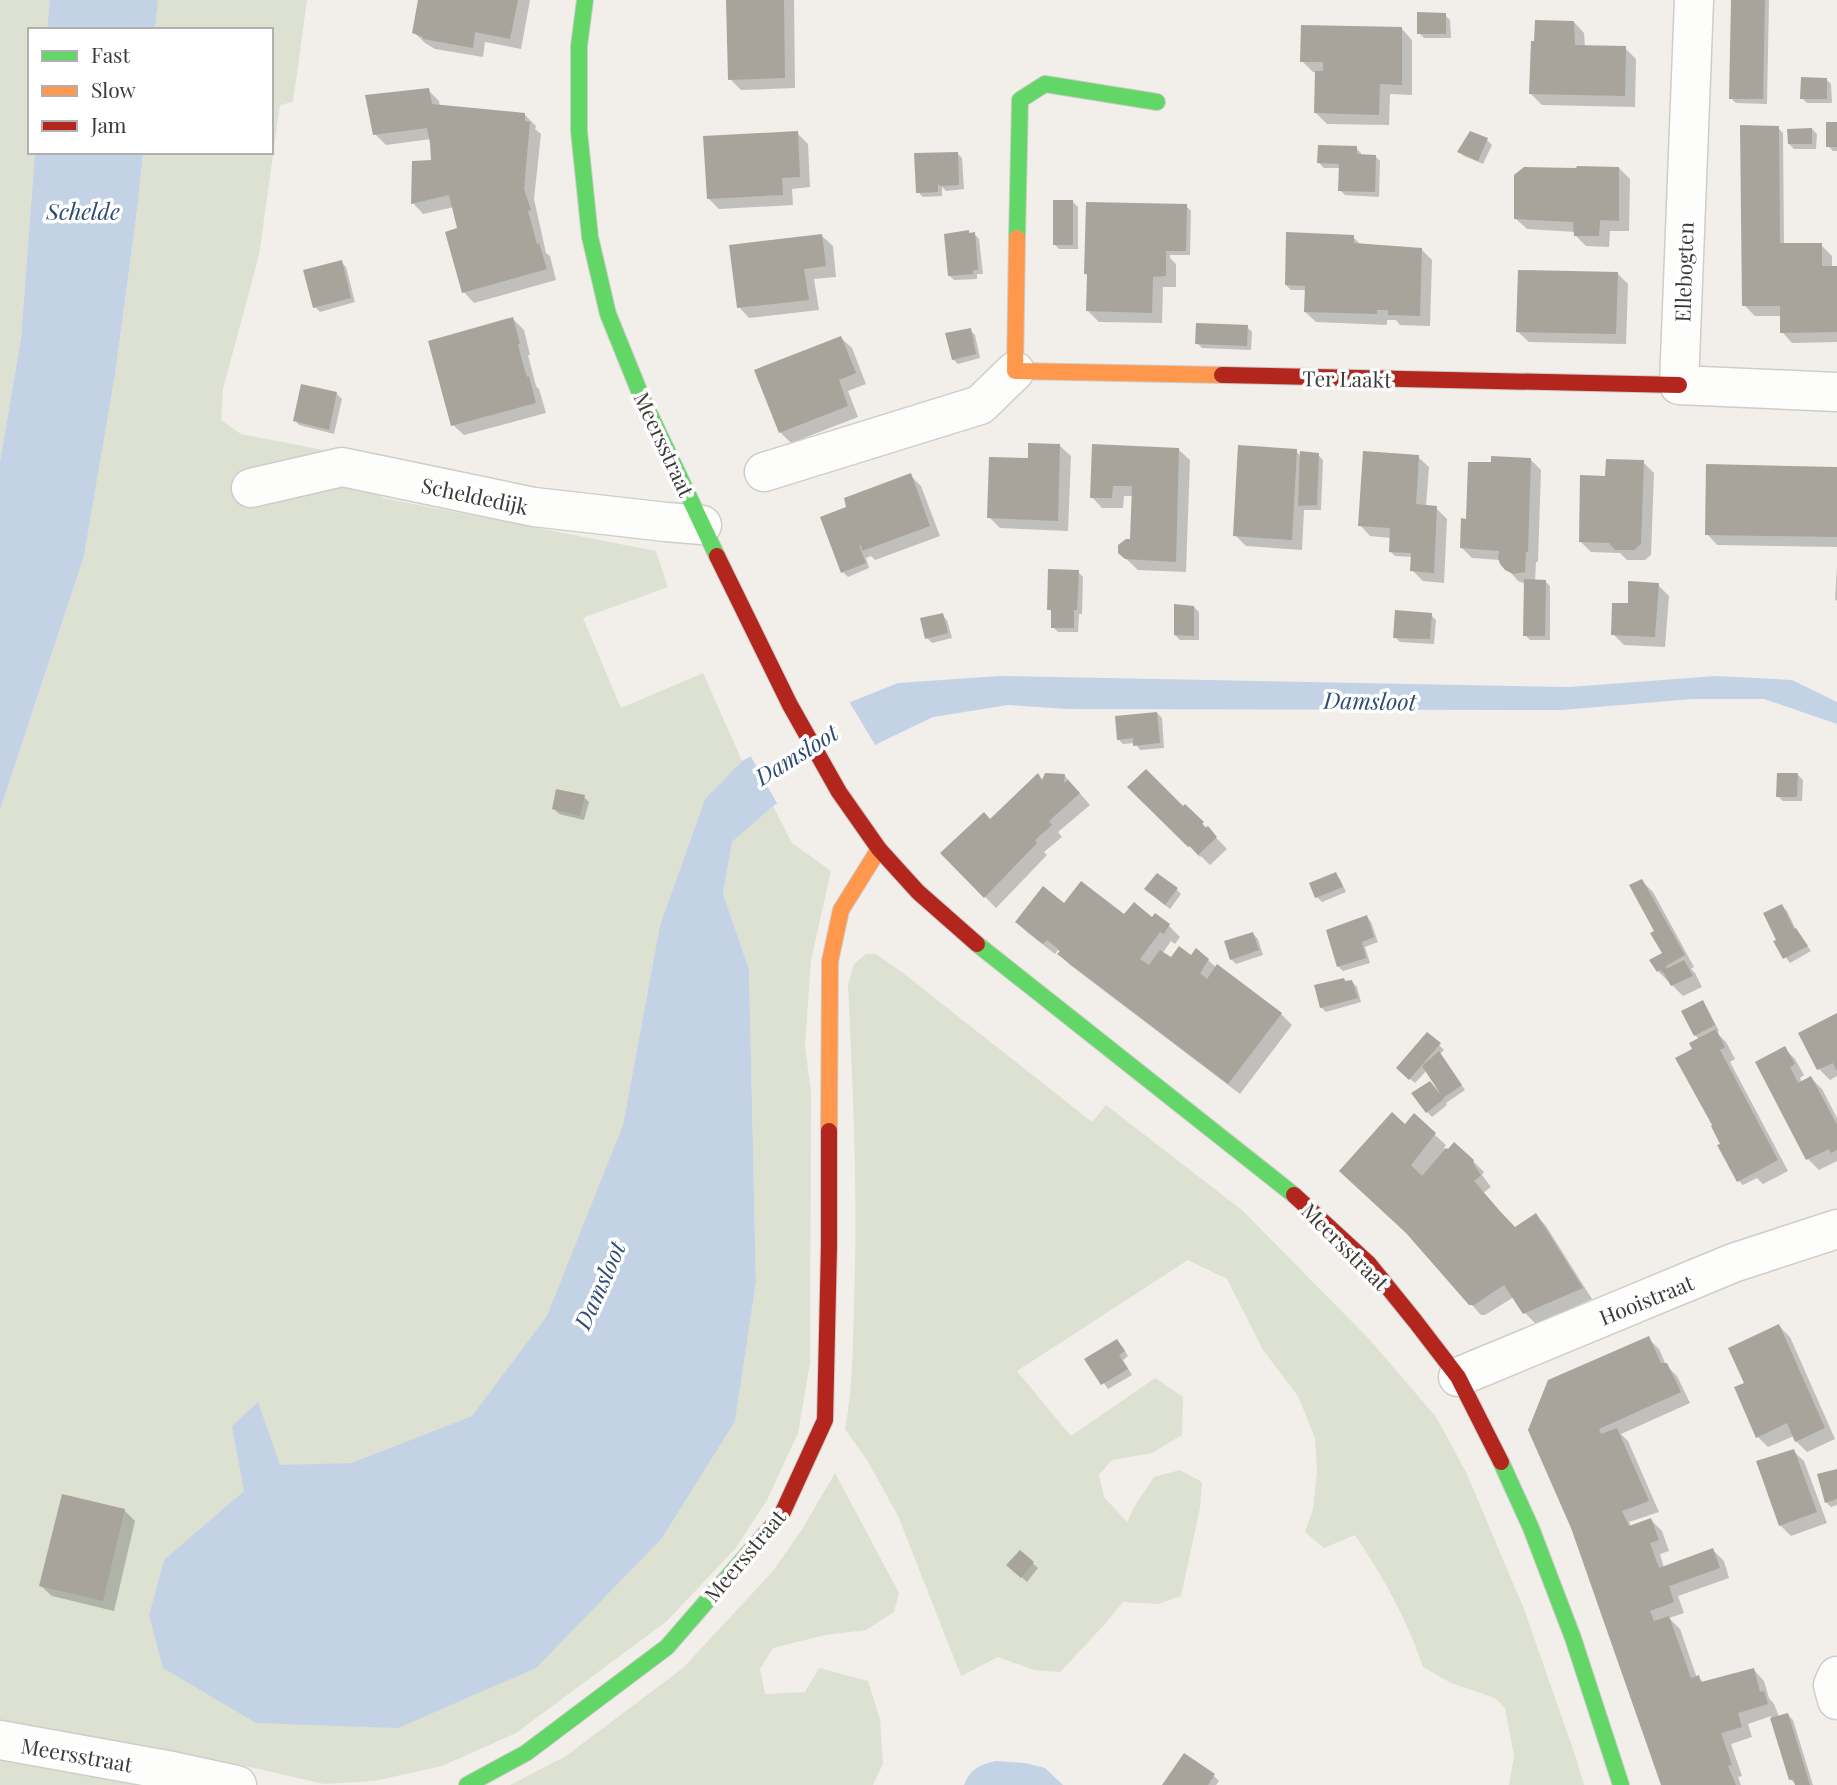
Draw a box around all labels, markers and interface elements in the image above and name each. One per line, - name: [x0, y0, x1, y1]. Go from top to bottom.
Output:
- legend: [28, 28, 273, 154]
- text: Fast: [91, 40, 130, 68]
- text: Slow: [91, 75, 136, 103]
- text: Jam: [90, 110, 127, 138]
- water label: Schelde: [45, 195, 120, 226]
- street label: Ellebogten: [1667, 221, 1699, 323]
- street label: Ter Laakt: [1302, 363, 1392, 393]
- street label: Meersstraat: [629, 387, 702, 501]
- street label: Scheldedijk: [419, 470, 531, 520]
- water label: Damsloot: [1322, 684, 1418, 716]
- water label: Damsloot: [748, 716, 845, 792]
- street label: Meersstraat: [1296, 1196, 1396, 1296]
- water label: Damsloot: [566, 1235, 633, 1335]
- street label: Hooistraat: [1595, 1267, 1698, 1331]
- street label: Meersstraat: [697, 1503, 791, 1607]
- street label: Meersstraat: [19, 1730, 135, 1778]

